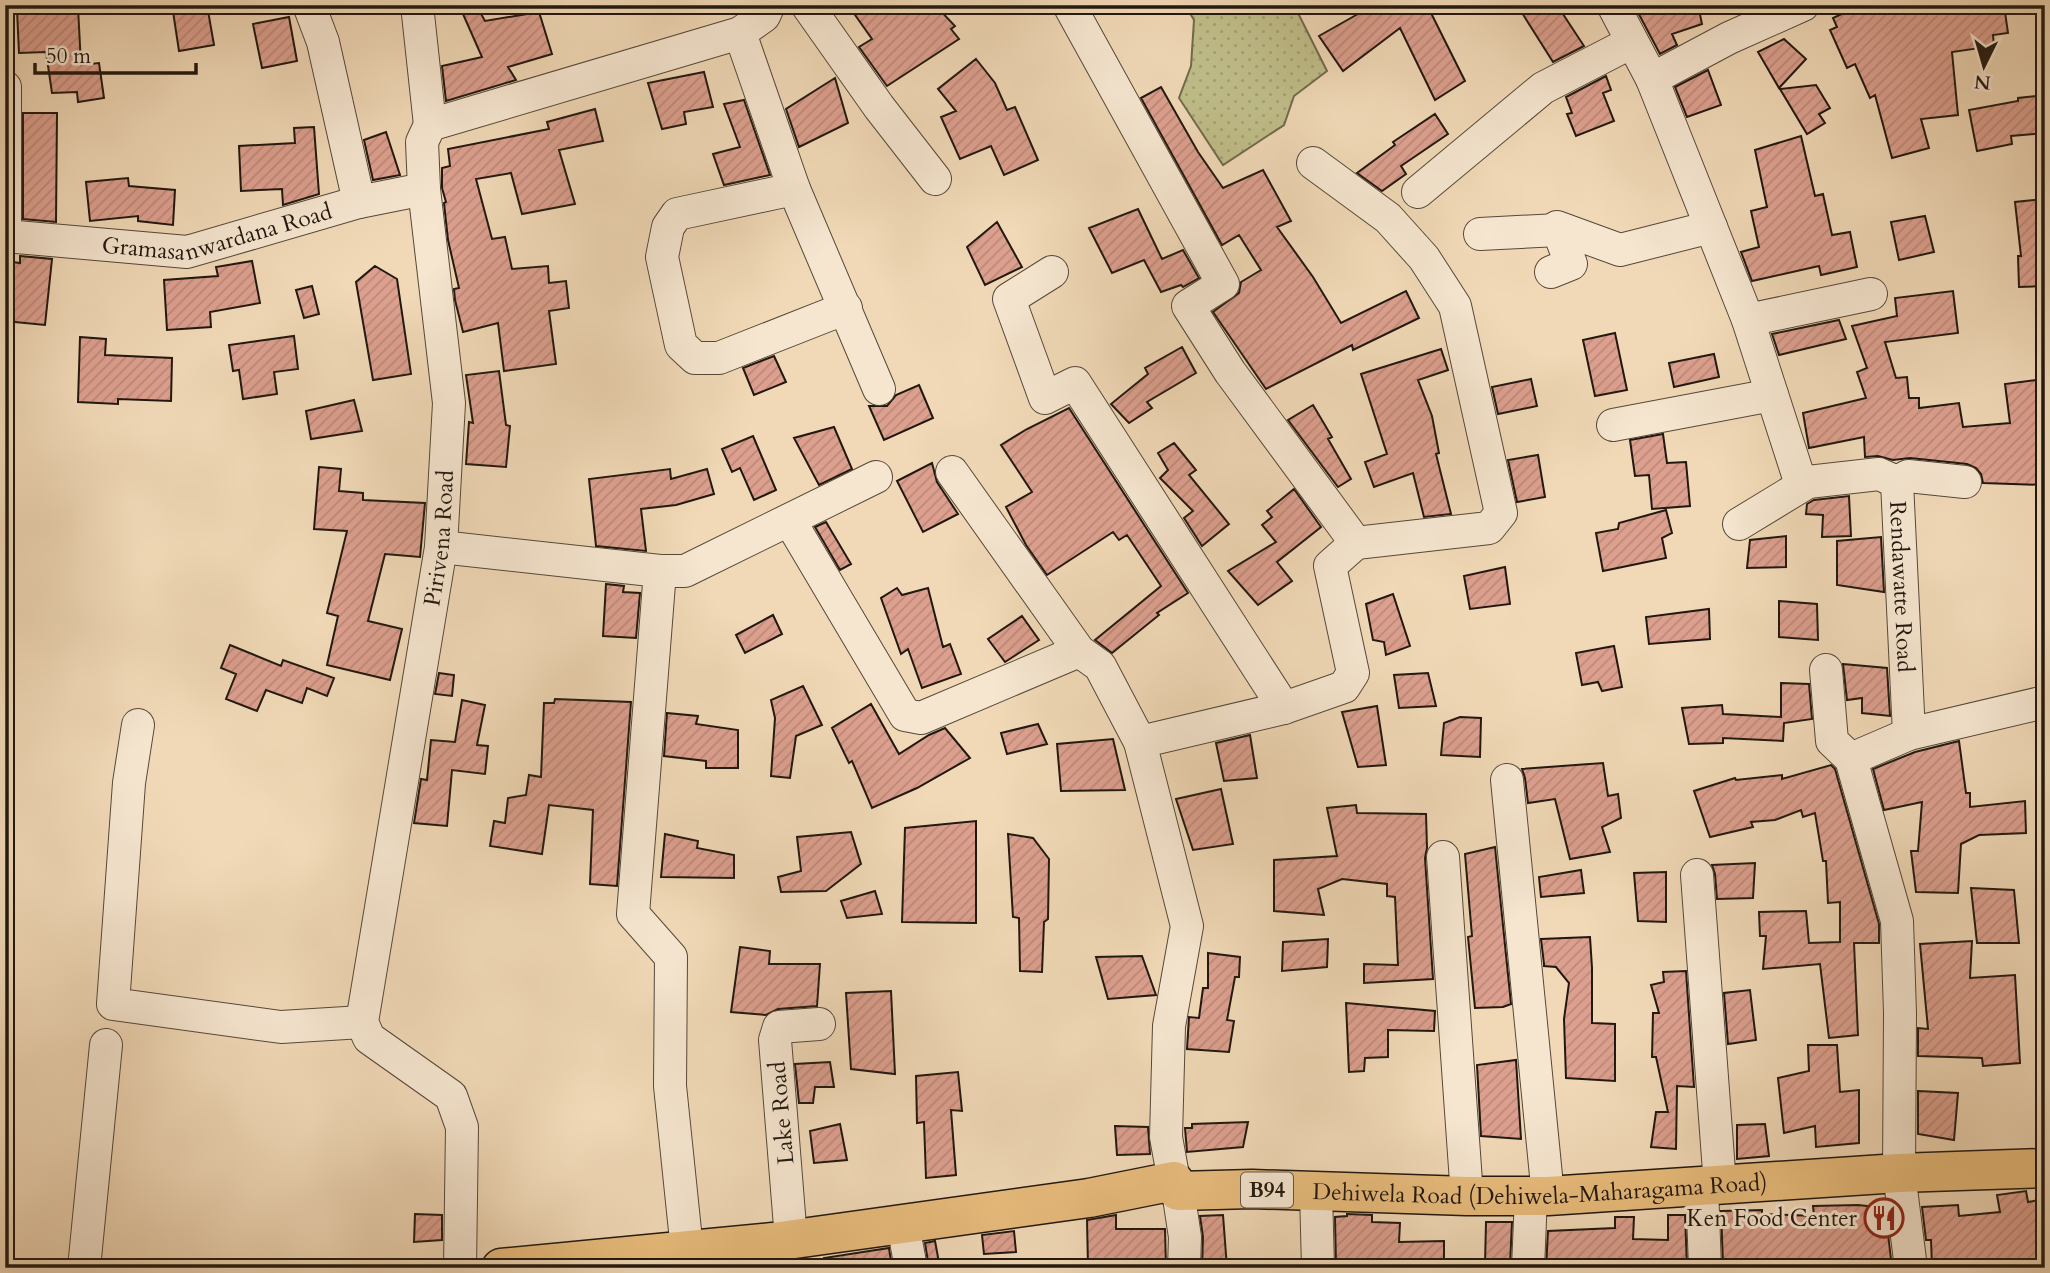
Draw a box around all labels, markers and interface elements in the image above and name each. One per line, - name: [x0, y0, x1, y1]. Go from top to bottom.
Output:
- scale bar: [35, 32, 196, 76]
- north arrow: [1948, 32, 2018, 102]
- text: 50 m: [46, 42, 91, 71]
- text: N: [1973, 68, 1992, 96]
- street label: Gramasanwardana Road: [100, 196, 336, 268]
- street label: Pirivena Road: [416, 468, 461, 609]
- street label: Rendawatte Road: [1882, 500, 1921, 674]
- street label: Lake Road: [761, 1059, 801, 1166]
- street label: Dehiwela Road (Dehiwela-Maharagama Road): [1312, 1167, 1768, 1212]
- road number: B94: [1241, 1172, 1293, 1208]
- restaurant icon: Ken Food Center: [1863, 1197, 1905, 1239]
- place label: Ken Food Center: [1687, 1203, 1858, 1234]

